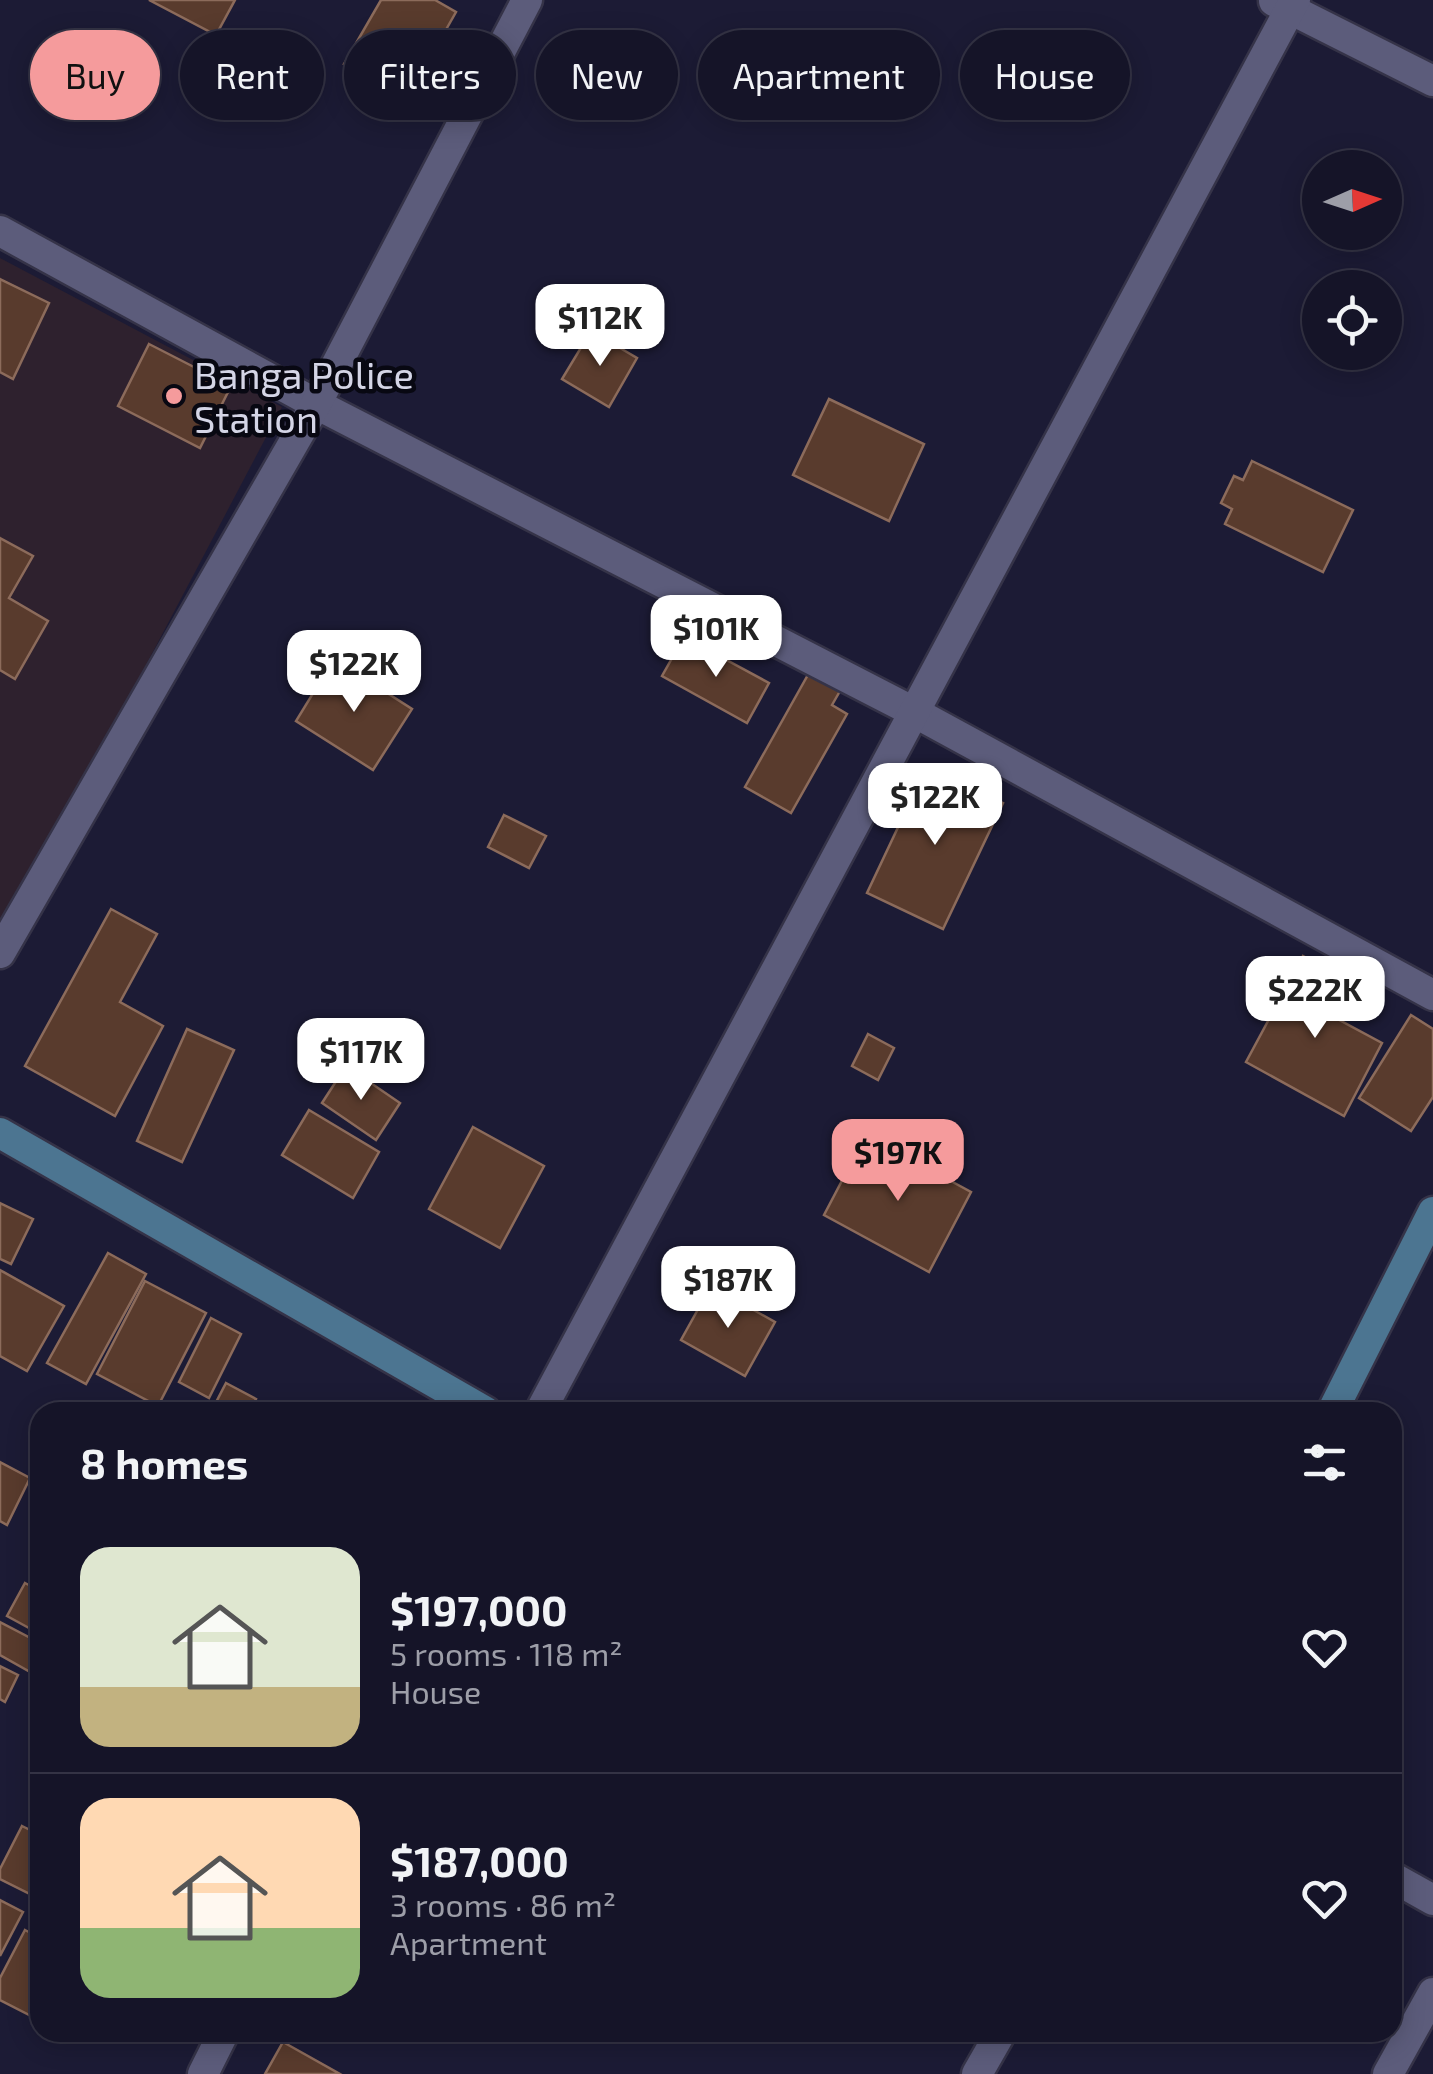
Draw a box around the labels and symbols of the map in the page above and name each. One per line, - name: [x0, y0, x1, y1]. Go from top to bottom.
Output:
- north arrow: [1302, 150, 1402, 250]
- pin: $112K: [530, 284, 670, 369]
- place label: Banga Police Station: [194, 351, 414, 441]
- marker: Banga Police Station: [163, 385, 185, 407]
- pin: $101K: [646, 595, 786, 680]
- pin: $122K: [284, 630, 424, 715]
- pin: $122K: [865, 763, 1005, 848]
- pin: $222K: [1245, 956, 1385, 1041]
- pin: $117K: [291, 1018, 431, 1103]
- pin: $197K: [828, 1119, 968, 1204]
- pin: $187K: [658, 1246, 798, 1331]

